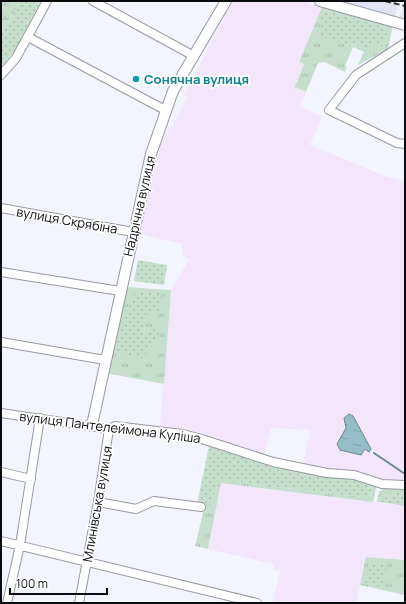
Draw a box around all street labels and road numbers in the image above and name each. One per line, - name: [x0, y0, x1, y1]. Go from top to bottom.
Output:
- street label: Надрічна вулиця: [119, 154, 159, 258]
- street label: вулиця Скрябіна: [15, 202, 119, 238]
- street label: вулиця Пантелеймона Куліша: [18, 407, 202, 447]
- street label: Млинівська вулиця: [78, 445, 116, 563]

